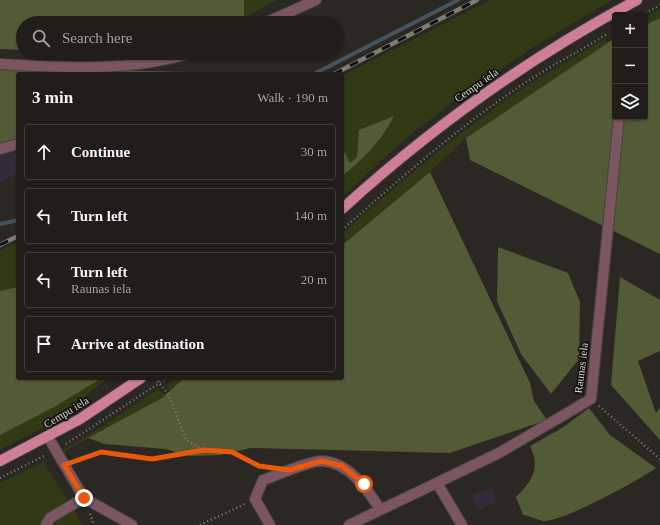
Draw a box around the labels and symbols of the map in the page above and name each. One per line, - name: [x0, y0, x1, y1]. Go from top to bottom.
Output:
- street label: Cempu iela: [452, 66, 500, 104]
- street label: Raunas iela: [572, 342, 590, 394]
- street label: Cempu iela: [41, 394, 91, 430]
- route start: [355, 475, 373, 493]
- route end: [75, 489, 93, 507]

